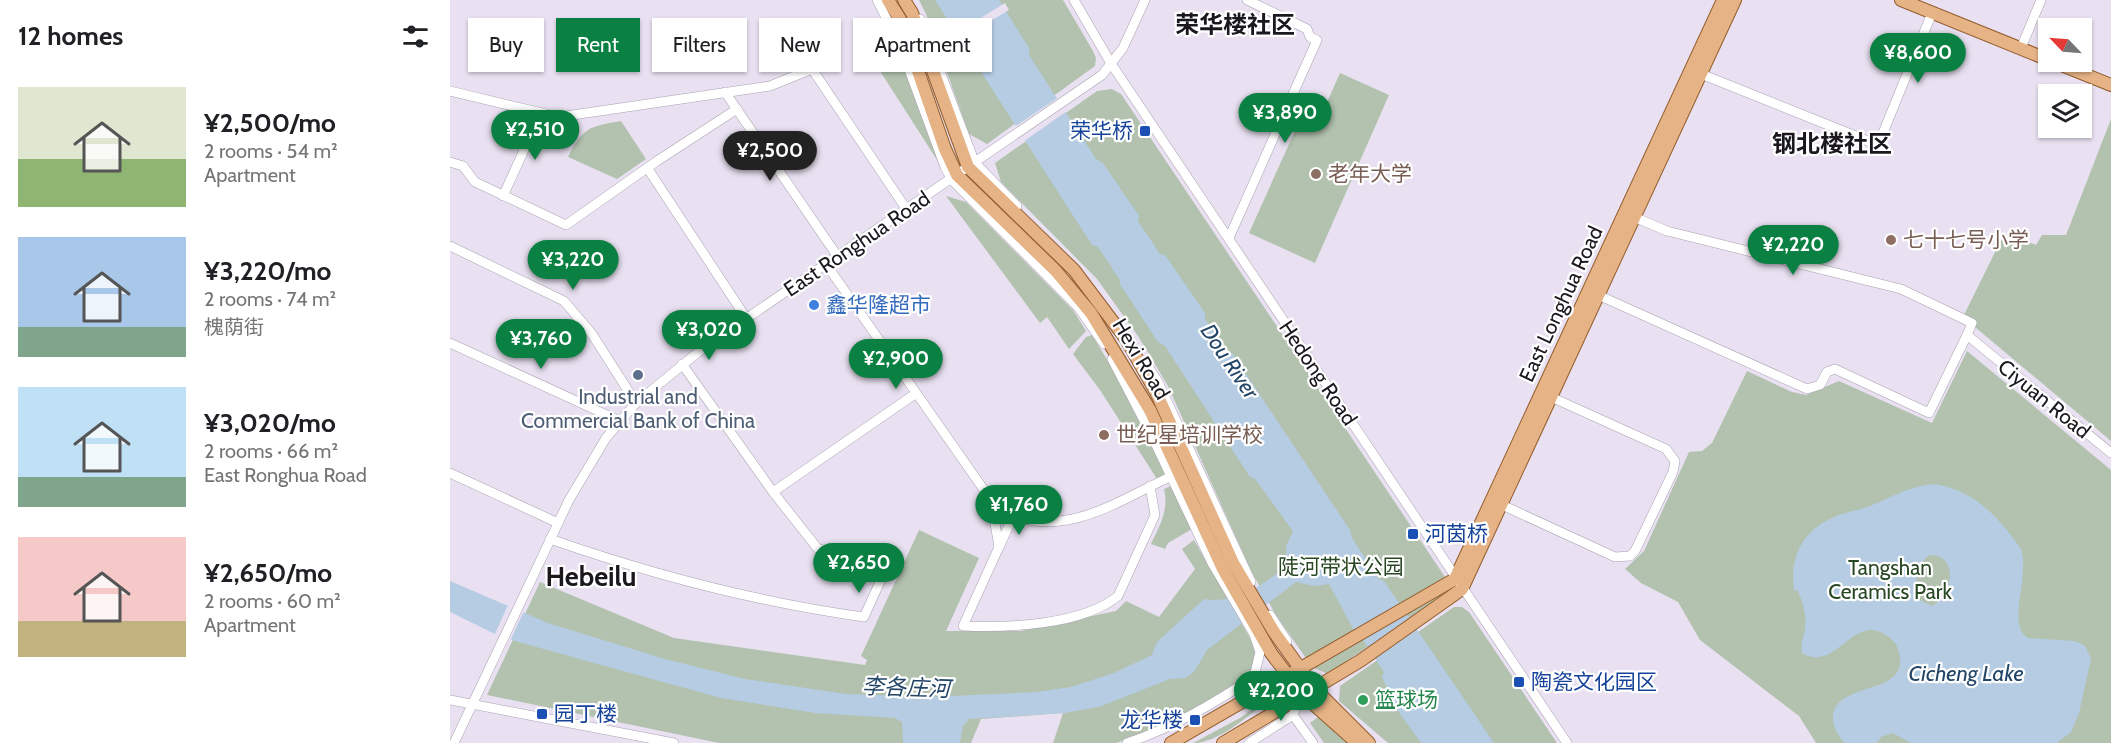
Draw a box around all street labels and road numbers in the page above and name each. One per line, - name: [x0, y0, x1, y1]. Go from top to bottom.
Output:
- street label: East Ronghua Road: [779, 185, 935, 302]
- street label: East Longhua Road: [1514, 222, 1608, 386]
- street label: Hexi Road: [1108, 314, 1175, 404]
- street label: Hedong Road: [1274, 316, 1363, 430]
- street label: Ciyuan Road: [1993, 354, 2096, 443]

